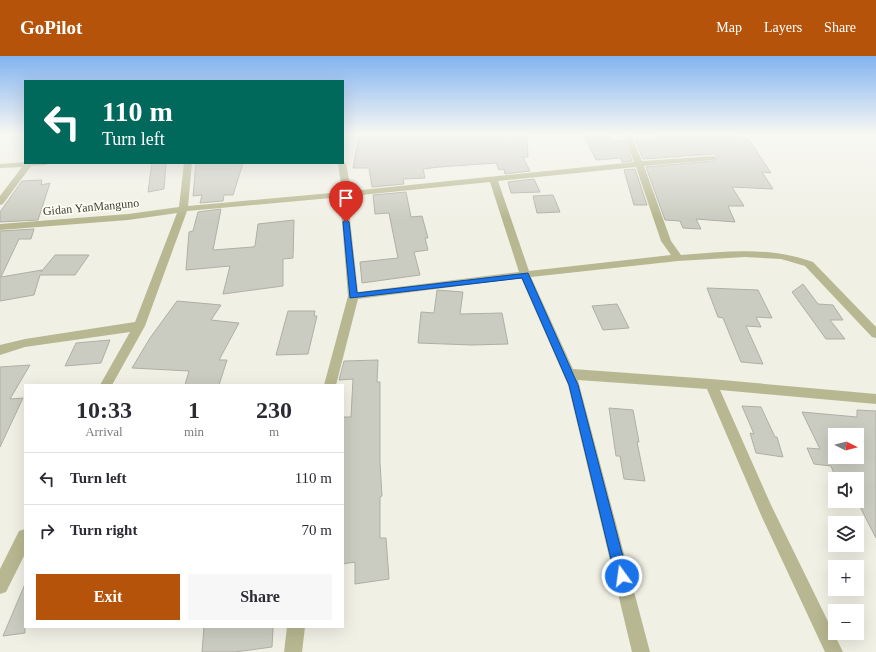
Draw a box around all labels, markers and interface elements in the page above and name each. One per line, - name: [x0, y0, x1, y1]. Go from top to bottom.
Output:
- text: GoPilot: [20, 17, 82, 38]
- text: Map: [716, 20, 742, 35]
- text: Layers: [764, 20, 802, 35]
- text: Share: [824, 20, 856, 35]
- icon: left: [36, 96, 88, 148]
- text: 110 m: [102, 96, 173, 127]
- text: Turn left: [102, 129, 165, 149]
- pin: [329, 181, 363, 222]
- icon: arrive: [335, 187, 357, 209]
- street label: Gidan YanManguno: [42, 196, 140, 218]
- text: 10:33: [76, 397, 132, 423]
- text: 1: [188, 397, 200, 423]
- text: 230: [256, 397, 292, 423]
- text: Arrival: [85, 424, 123, 439]
- text: min: [184, 424, 204, 439]
- text: m: [269, 424, 279, 439]
- north arrow: [828, 428, 864, 464]
- map controls: [828, 428, 864, 640]
- icon: left: [36, 468, 58, 490]
- text: Turn left: [70, 470, 127, 486]
- text: 110 m: [295, 470, 332, 486]
- button: sound: [828, 472, 864, 508]
- button: layers: [828, 516, 864, 552]
- icon: right: [36, 520, 58, 542]
- text: Turn right: [70, 522, 137, 538]
- text: 70 m: [302, 522, 332, 538]
- position arrow: [601, 555, 643, 597]
- button: +: [828, 560, 864, 596]
- button: Exit: [36, 574, 180, 620]
- button: Share: [188, 574, 332, 620]
- button: −: [828, 604, 864, 640]

